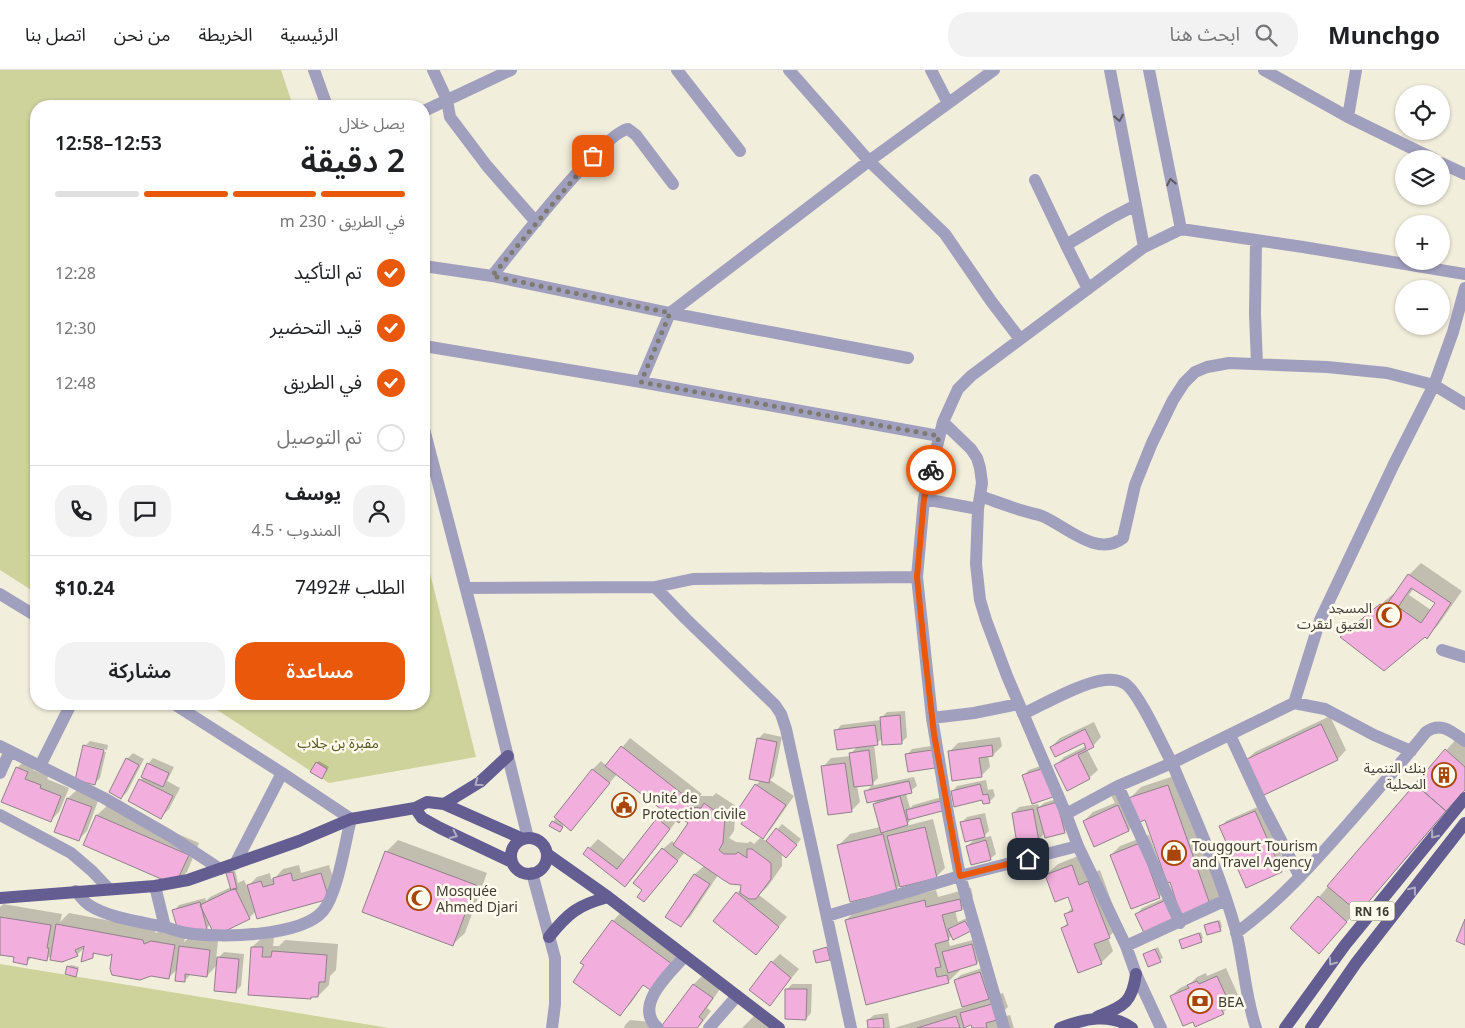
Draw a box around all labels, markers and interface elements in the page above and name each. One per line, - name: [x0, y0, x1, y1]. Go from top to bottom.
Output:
- search box: [948, 12, 1298, 57]
- text: Munchgo: [1328, 18, 1440, 51]
- text: ابحث هنا: [1170, 21, 1240, 47]
- icon: search: [1252, 21, 1280, 49]
- text: اتصل بنا: [25, 22, 86, 46]
- text: من نحن: [114, 22, 171, 46]
- text: الخريطة: [199, 22, 252, 46]
- text: الرئيسية: [280, 22, 338, 46]
- map controls: [1395, 85, 1450, 335]
- button: locate: [1395, 85, 1450, 140]
- text: يصل خلال: [339, 112, 405, 134]
- one-way arrow: [1114, 113, 1124, 122]
- text: 12:53–12:58: [55, 130, 162, 156]
- pin: [572, 135, 614, 177]
- text: 2 دقيقة: [301, 138, 405, 181]
- icon: bag: [579, 142, 607, 170]
- button: layers: [1395, 150, 1450, 205]
- one-way arrow: [1166, 177, 1177, 186]
- text: في الطريق · 230 m: [280, 210, 405, 232]
- button: +: [1395, 215, 1450, 270]
- text: تم التأكيد: [294, 259, 362, 285]
- icon: check: [377, 259, 405, 287]
- text: 12:28: [55, 262, 96, 284]
- button: −: [1395, 280, 1450, 335]
- text: قيد التحضير: [270, 314, 362, 340]
- icon: check: [377, 314, 405, 342]
- text: 12:30: [55, 317, 96, 339]
- text: في الطريق: [284, 369, 362, 395]
- icon: check: [377, 369, 405, 397]
- text: 12:48: [55, 372, 96, 394]
- text: تم التوصيل: [277, 424, 362, 450]
- courier: [906, 445, 956, 495]
- icon: bike: [917, 456, 945, 484]
- text: يوسف: [285, 480, 341, 506]
- button: phone: [55, 485, 107, 537]
- button: chat: [119, 485, 171, 537]
- button: person: [353, 485, 405, 537]
- text: المندوب · 4.5: [252, 519, 341, 541]
- text: الطلب #7492: [295, 574, 405, 600]
- text: $10.24: [55, 575, 115, 601]
- place label: المسجد العتيق لتقرت: [1297, 598, 1372, 634]
- mosque icon: المسجد العتيق لتقرت: [1376, 602, 1402, 628]
- button: مشاركة: [55, 642, 225, 700]
- button: مساعدة: [235, 642, 405, 700]
- park label: مقبرة بن جلاب: [297, 733, 379, 752]
- place label: بنك التنمية المحلية: [1364, 758, 1426, 793]
- building icon: بنك التنمية المحلية: [1431, 762, 1457, 788]
- one-way arrow: [474, 777, 484, 786]
- place label: Unité de Protection civile: [642, 788, 746, 823]
- public building icon: Unité de Protection civile: [611, 792, 637, 818]
- one-way arrow: [449, 829, 458, 839]
- one-way arrow: [1431, 829, 1439, 838]
- place label: Touggourt Tourism and Travel Agency: [1192, 836, 1318, 871]
- pin: [1007, 838, 1049, 880]
- shop icon: Touggourt Tourism and Travel Agency: [1161, 840, 1187, 866]
- icon: home: [1014, 845, 1042, 873]
- place label: Mosquée Ahmed Djari: [436, 881, 518, 916]
- mosque icon: Mosquée Ahmed Djari: [406, 885, 432, 911]
- one-way arrow: [1407, 887, 1416, 896]
- road number: RN 16: [1350, 901, 1394, 920]
- one-way arrow: [1330, 956, 1338, 965]
- bank icon: BEA: [1187, 988, 1213, 1014]
- place label: BEA: [1218, 992, 1244, 1011]

